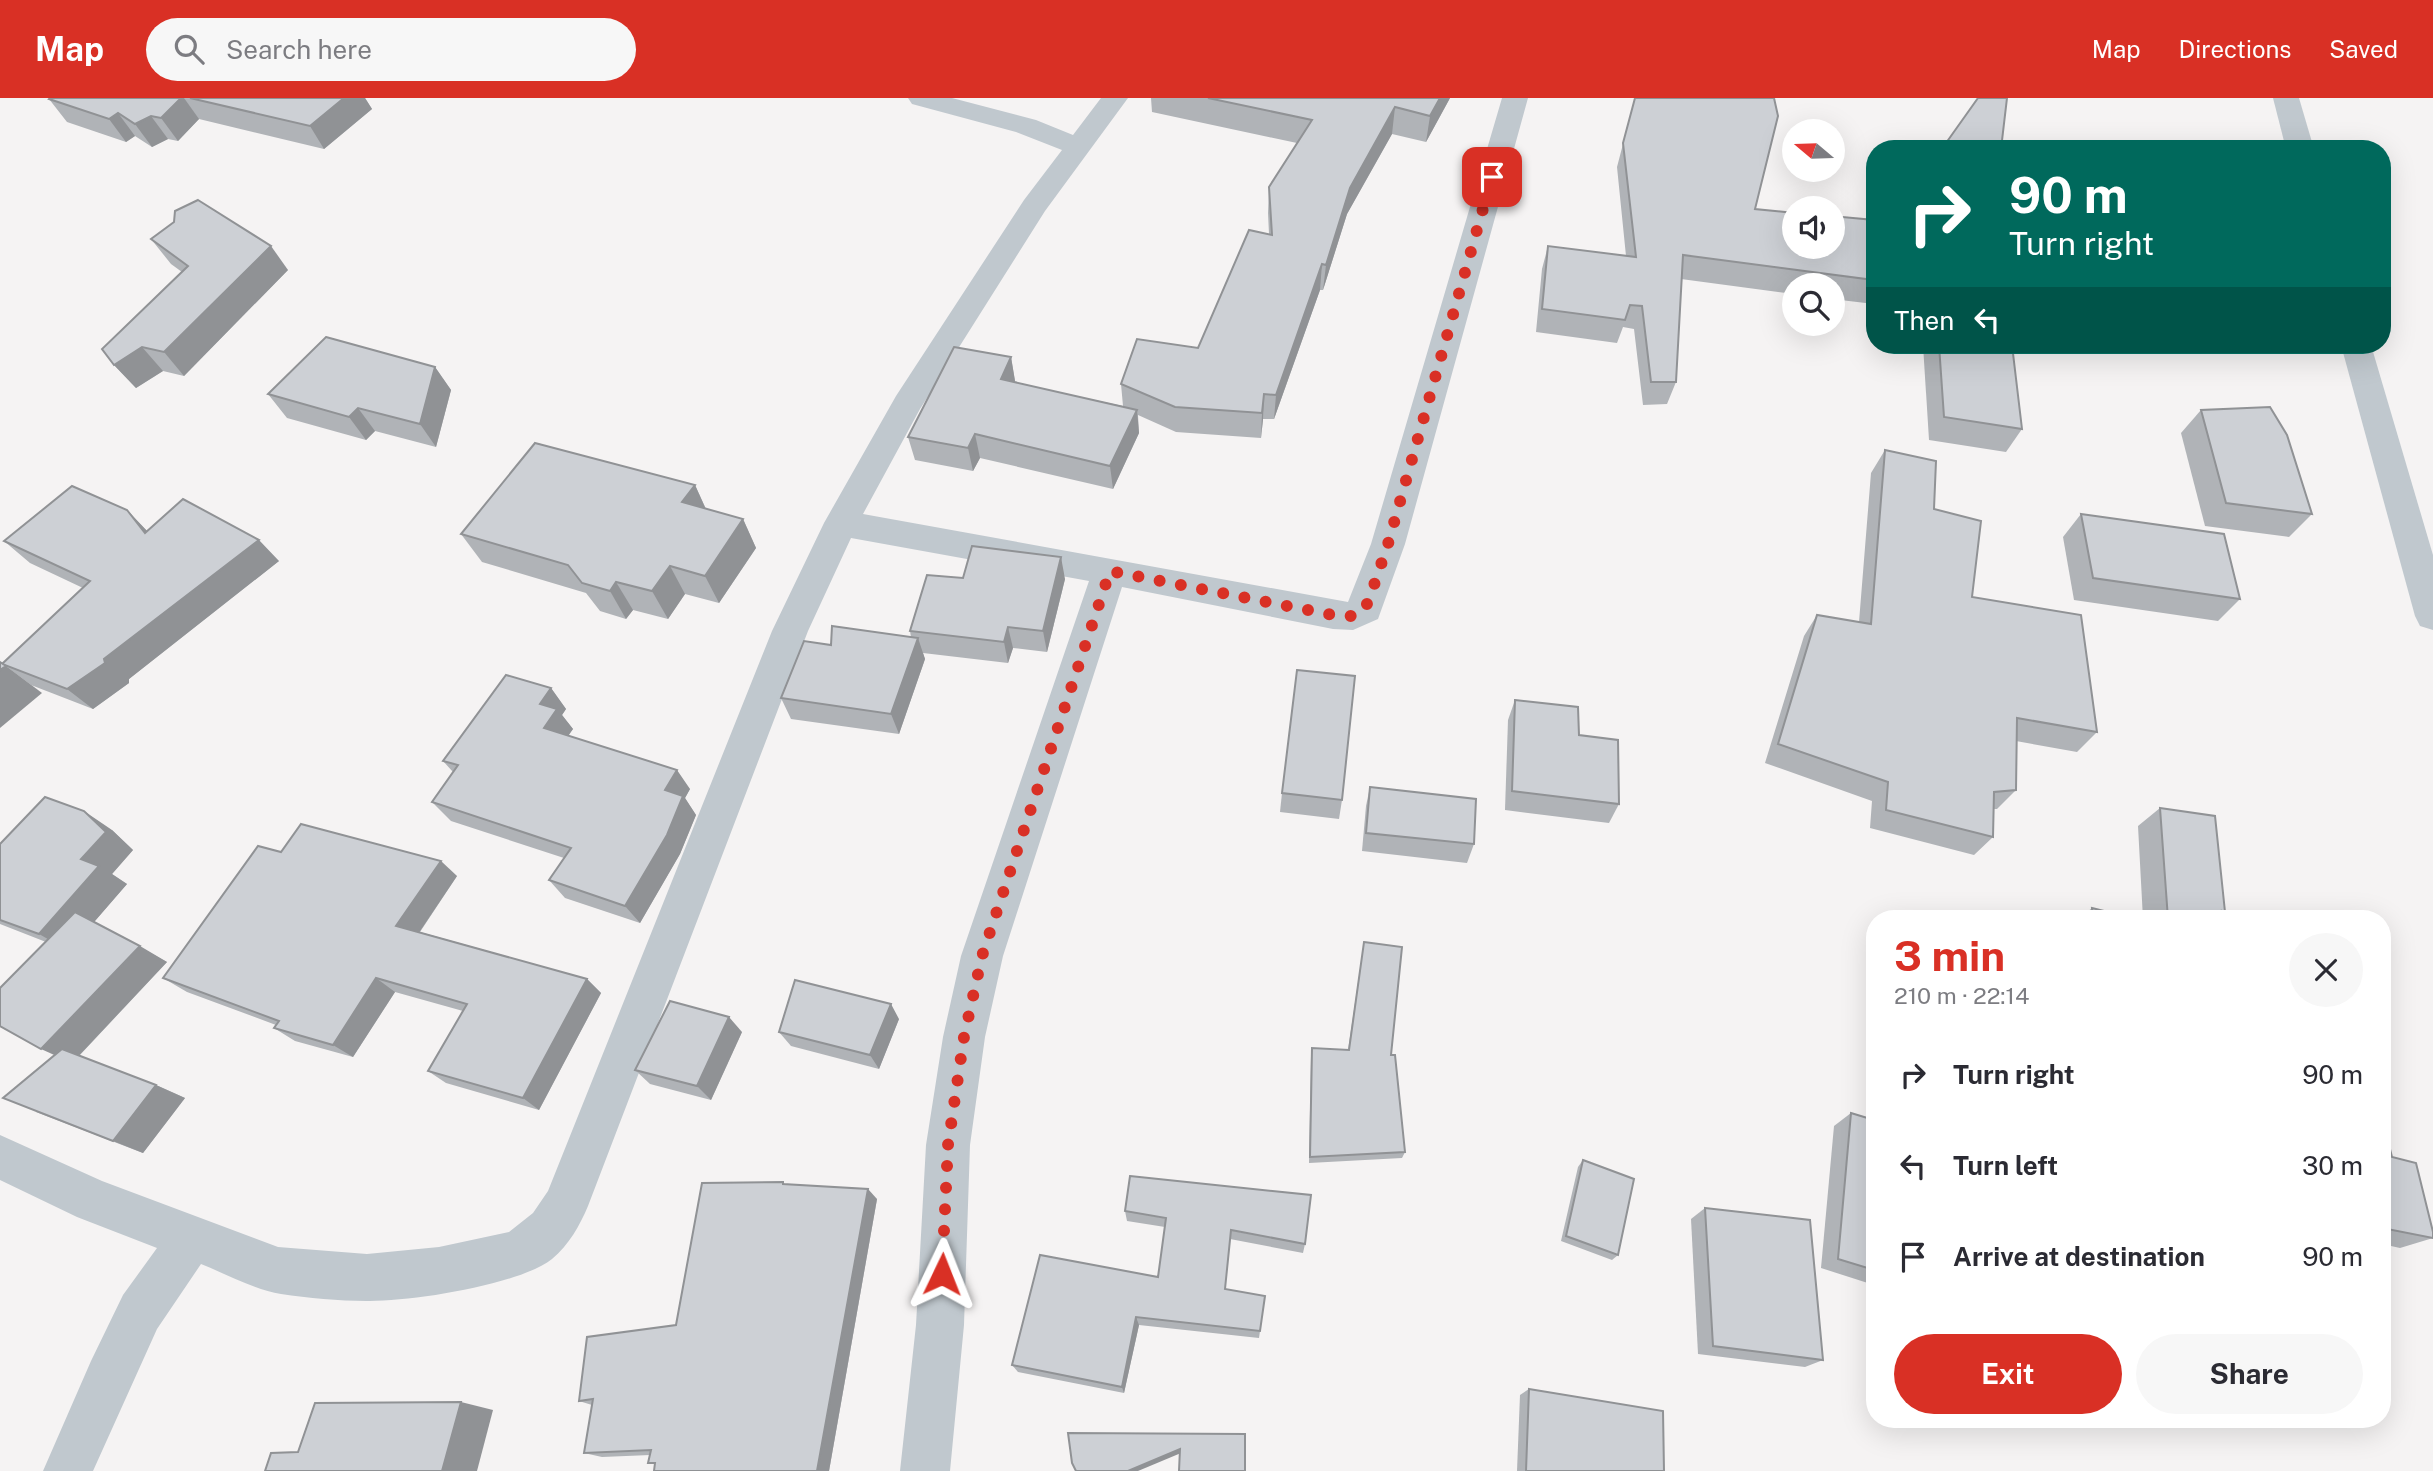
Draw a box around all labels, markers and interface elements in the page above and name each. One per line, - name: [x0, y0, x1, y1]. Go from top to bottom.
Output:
- search box: [146, 18, 636, 81]
- text: Map: [35, 30, 104, 68]
- icon: search: [170, 30, 208, 68]
- text: Search here: [226, 34, 372, 65]
- text: Map: [2092, 35, 2141, 63]
- text: Directions: [2179, 35, 2291, 63]
- text: Saved: [2329, 35, 2398, 63]
- north arrow: [1782, 119, 1844, 182]
- map controls: [1782, 119, 1845, 336]
- pin: [1462, 147, 1522, 207]
- icon: arrive: [1473, 158, 1511, 196]
- text: 90 m: [2009, 166, 2128, 224]
- icon: right: [1894, 168, 1985, 259]
- button: sound: [1782, 196, 1845, 259]
- text: Turn right: [2009, 225, 2154, 262]
- button: search: [1782, 273, 1845, 336]
- icon: left: [1968, 301, 2006, 339]
- text: Then: [1894, 305, 1954, 336]
- text: 3 min: [1894, 931, 2005, 980]
- button: close: [2289, 933, 2363, 1007]
- text: 210 m · 22:14: [1894, 982, 2029, 1009]
- icon: right: [1894, 1056, 1932, 1094]
- text: Turn right: [1953, 1059, 2075, 1090]
- text: 90 m: [2302, 1059, 2363, 1090]
- icon: left: [1894, 1147, 1932, 1185]
- text: Turn left: [1953, 1150, 2058, 1181]
- text: 30 m: [2302, 1150, 2363, 1181]
- position arrow: [905, 1237, 979, 1311]
- icon: arrive: [1894, 1238, 1932, 1276]
- text: Arrive at destination: [1953, 1241, 2205, 1272]
- text: 90 m: [2302, 1241, 2363, 1272]
- button: Exit: [1894, 1334, 2122, 1414]
- button: Share: [2136, 1334, 2363, 1414]

